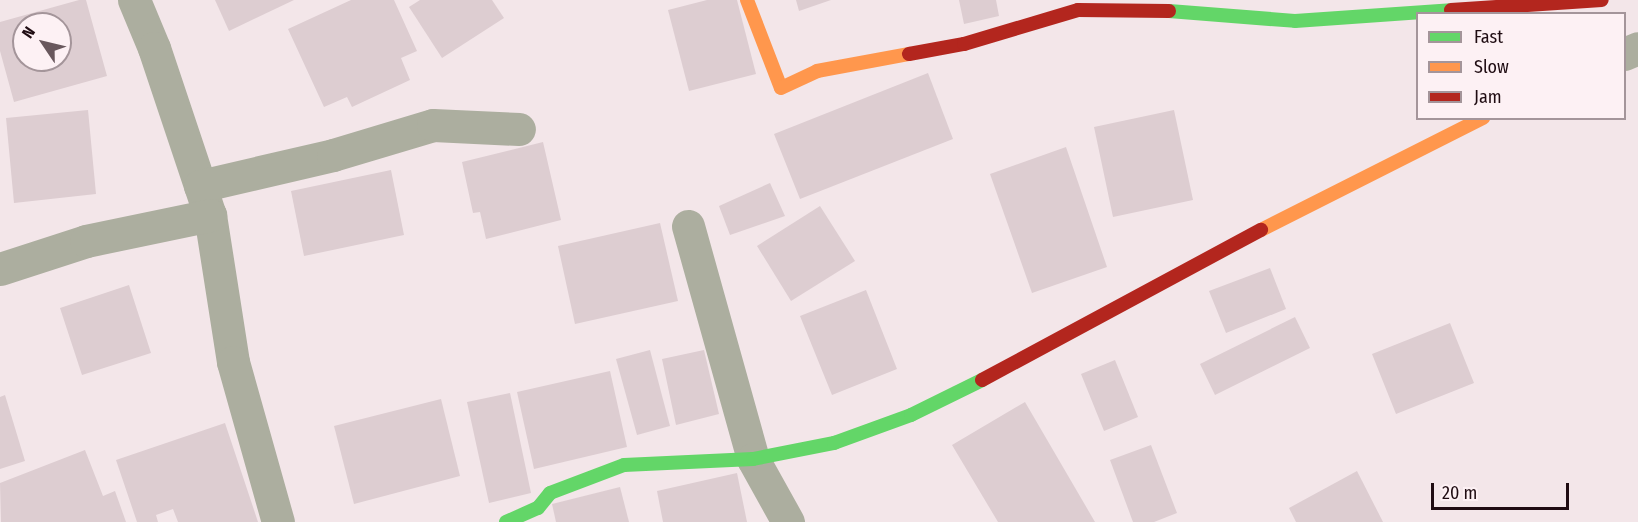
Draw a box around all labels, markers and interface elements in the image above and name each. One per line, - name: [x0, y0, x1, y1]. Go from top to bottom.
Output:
- north arrow: [12, 12, 72, 72]
- legend: [1416, 12, 1626, 120]
- text: N: [18, 23, 39, 42]
- text: Fast: [1474, 26, 1503, 48]
- text: Slow: [1474, 56, 1509, 78]
- text: Jam: [1474, 86, 1502, 108]
- scale bar: [1434, 471, 1572, 509]
- text: 20 m: [1442, 482, 1477, 504]

